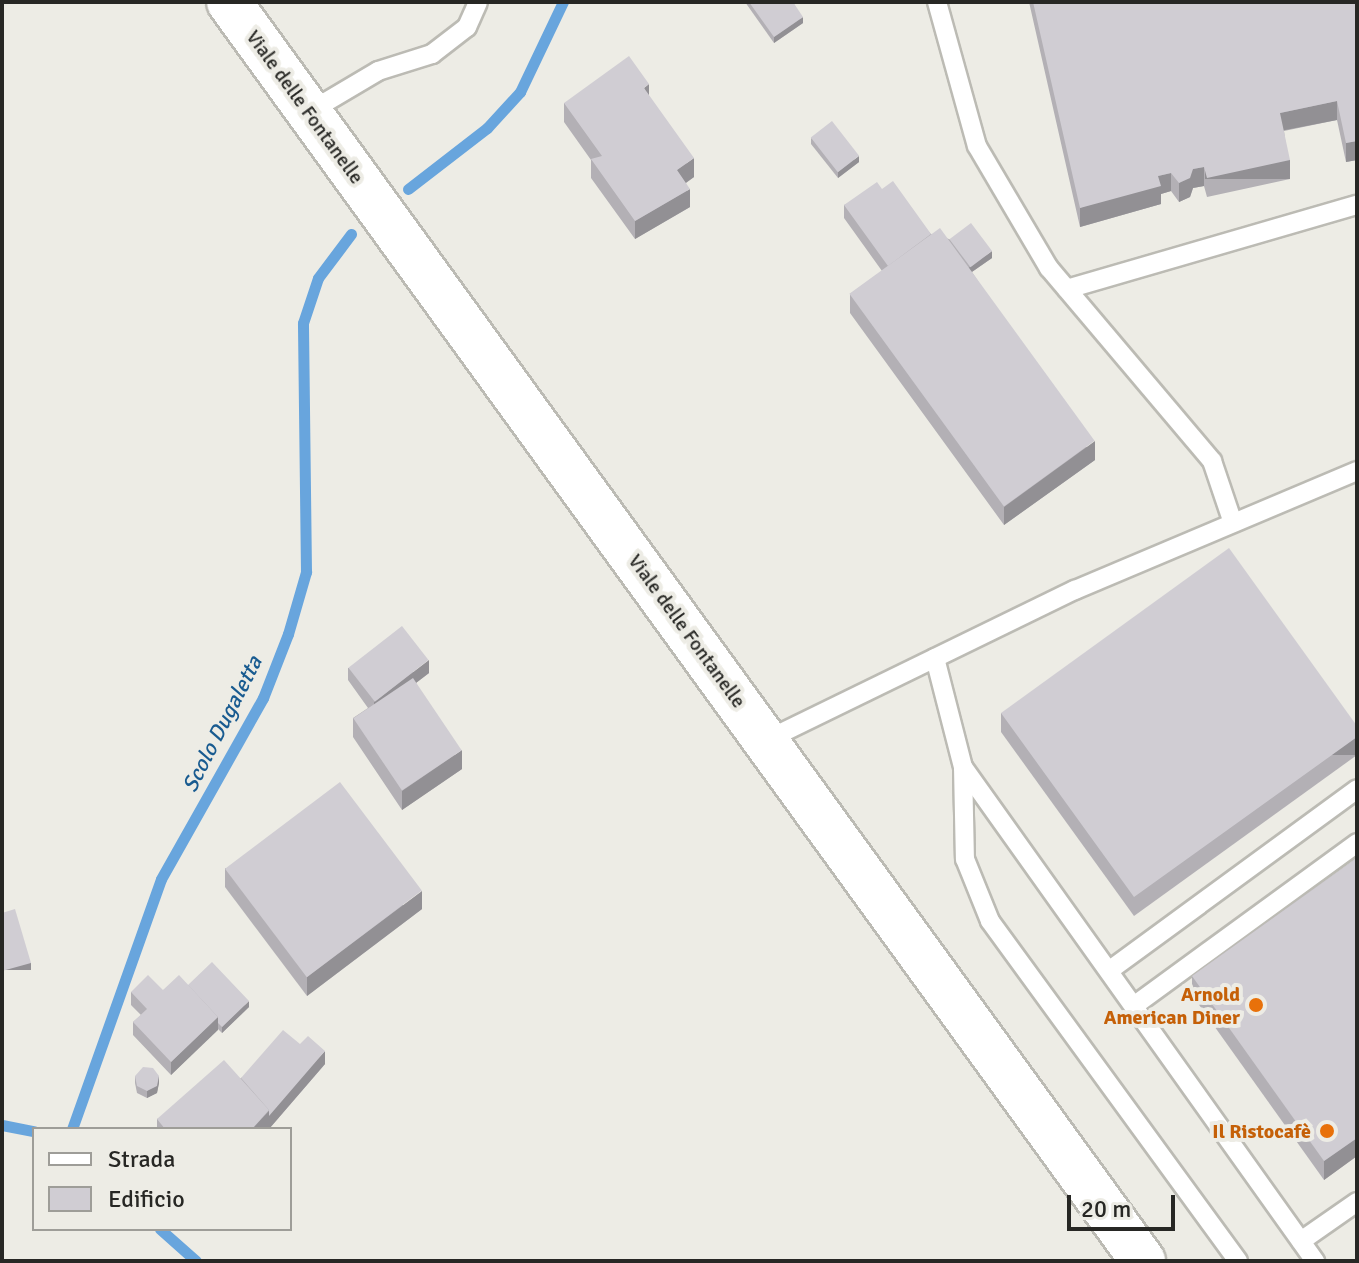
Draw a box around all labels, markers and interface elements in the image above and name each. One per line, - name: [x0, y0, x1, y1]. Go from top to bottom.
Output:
- street label: Viale delle Fontanelle: [241, 25, 369, 189]
- street label: Viale delle Fontanelle: [623, 549, 751, 713]
- water label: Scolo Dugaletta: [176, 652, 268, 796]
- place label: Arnold American Diner: [1104, 982, 1240, 1029]
- marker: Arnold American Diner: [1247, 996, 1265, 1014]
- place label: Il Ristocafè: [1212, 1119, 1311, 1143]
- marker: Il Ristocafè: [1318, 1122, 1336, 1140]
- legend: [32, 1127, 292, 1231]
- text: Strada: [108, 1144, 175, 1174]
- scale bar: [1071, 1179, 1179, 1229]
- text: Edificio: [108, 1184, 185, 1214]
- text: 20 m: [1081, 1194, 1131, 1224]

